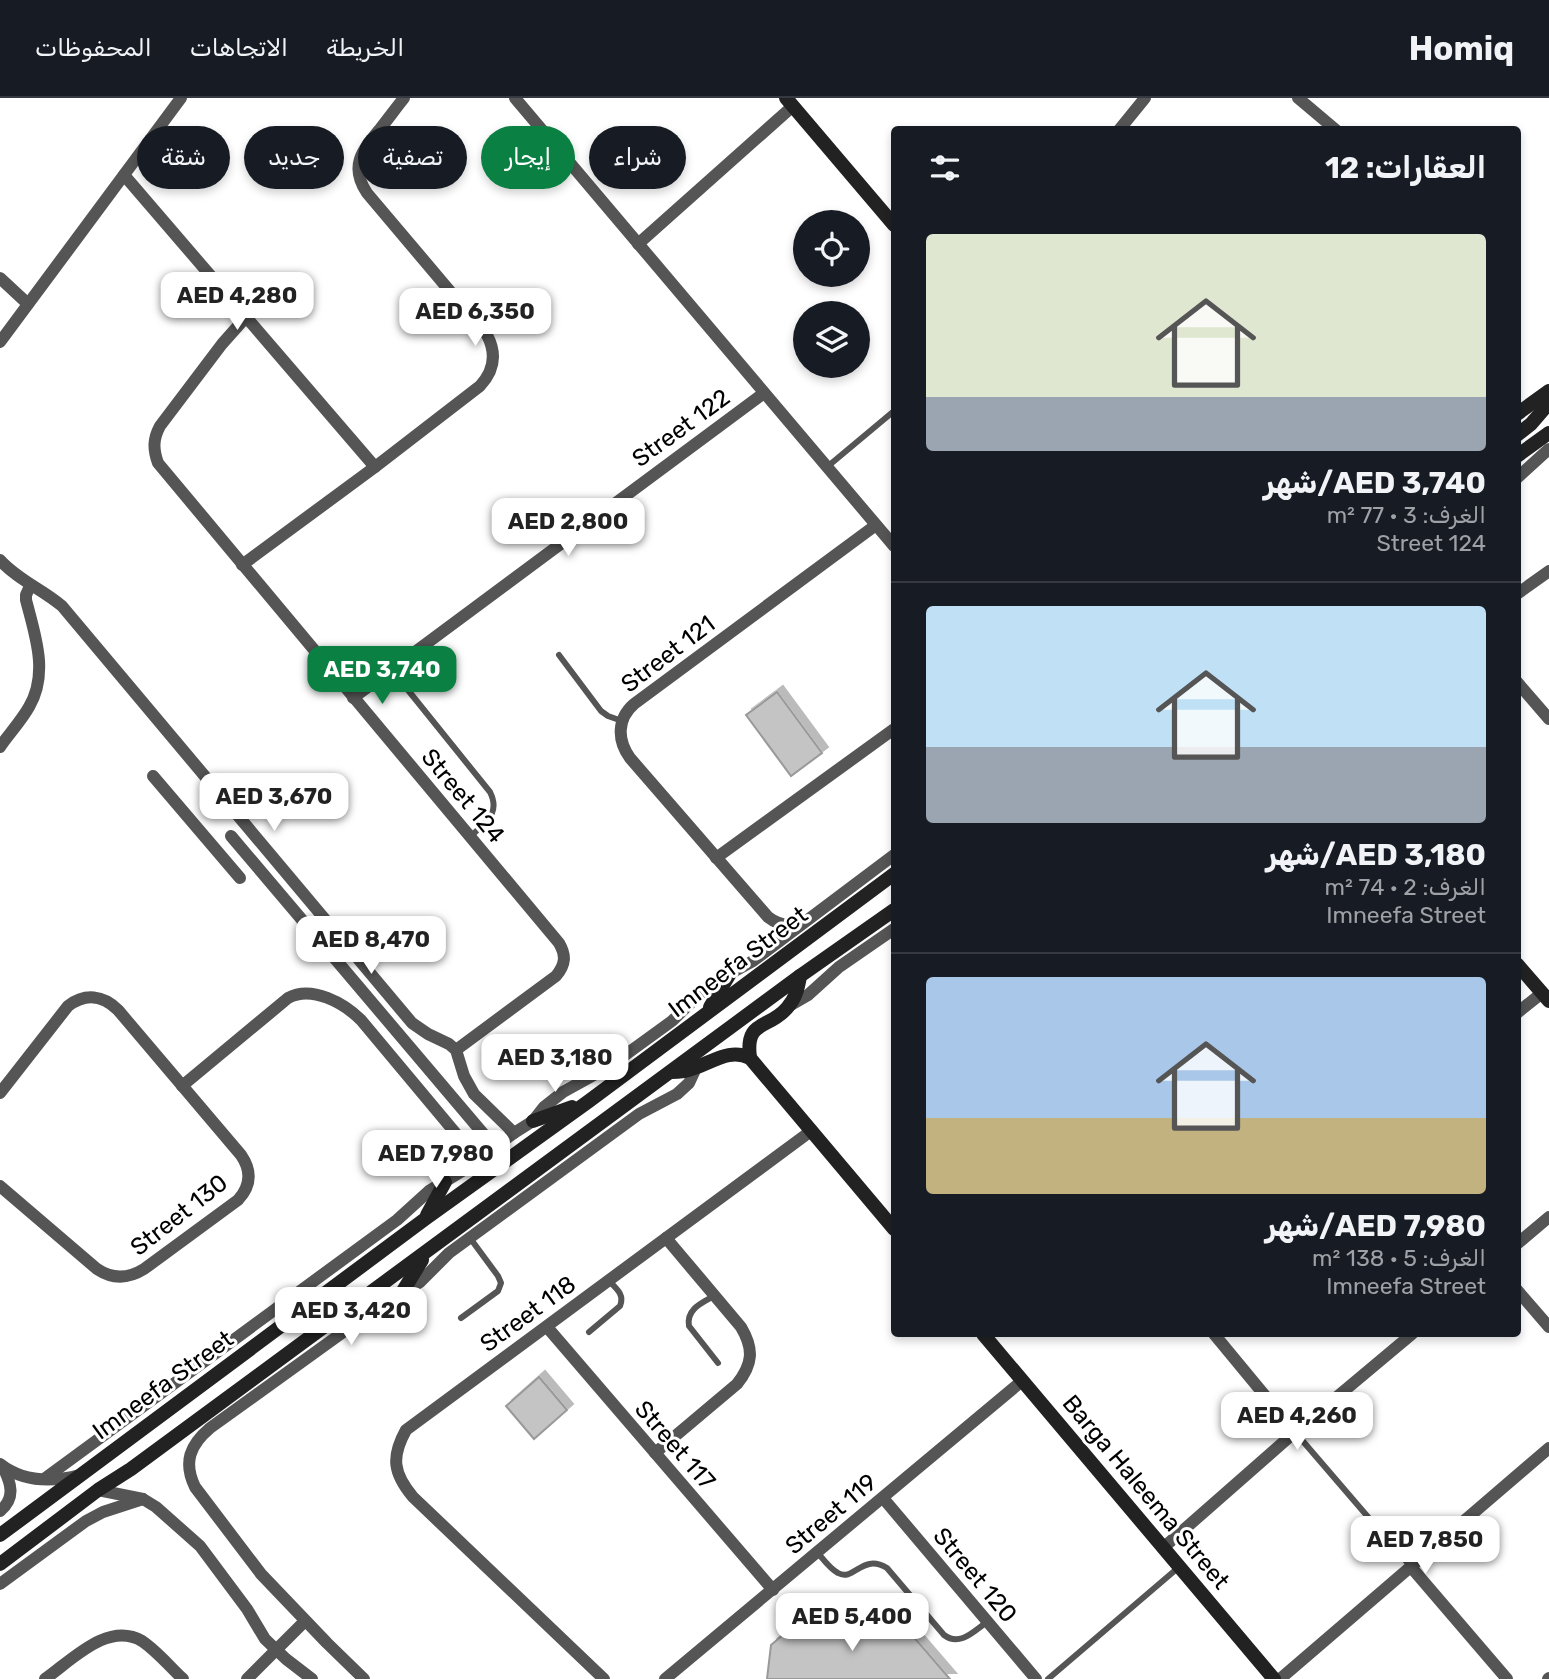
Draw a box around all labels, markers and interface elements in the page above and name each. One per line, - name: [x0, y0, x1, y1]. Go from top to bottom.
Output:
- text: Homiq: [1409, 29, 1514, 68]
- text: المحفوظات: [35, 34, 152, 62]
- text: الاتجاهات: [190, 34, 288, 62]
- text: الخريطة: [326, 34, 404, 62]
- chip: شقة: [137, 126, 230, 189]
- chip: جديد: [244, 126, 344, 189]
- chip: تصفية: [358, 126, 467, 189]
- chip: إيجار: [481, 126, 575, 189]
- chip: شراء: [589, 126, 686, 189]
- icon: filters: [926, 149, 964, 187]
- text: العقارات: 12: [1325, 150, 1486, 186]
- map controls: [793, 210, 870, 378]
- button: locate: [793, 210, 870, 287]
- pin: AED 4,280: [157, 272, 317, 332]
- icon: home: [1143, 280, 1269, 406]
- text: AED 4,280: [177, 281, 297, 309]
- pin: AED 6,350: [395, 288, 555, 348]
- text: AED 6,350: [415, 297, 535, 325]
- button: layers: [793, 301, 870, 378]
- street label: Street 122: [627, 383, 735, 473]
- text: AED 3,740/شهر: [1263, 465, 1486, 501]
- pin: AED 2,800: [488, 498, 648, 558]
- text: الغرف: 3 · 77 m²: [1327, 501, 1486, 529]
- text: AED 2,800: [508, 507, 628, 535]
- text: Street 124: [1376, 529, 1486, 557]
- street label: Street 121: [616, 610, 720, 698]
- pin: AED 3,740: [302, 646, 462, 706]
- icon: home: [1143, 652, 1269, 778]
- text: AED 3,740: [323, 655, 441, 683]
- street label: Street 124: [416, 743, 511, 849]
- pin: AED 3,670: [194, 774, 354, 833]
- text: AED 3,670: [216, 782, 332, 810]
- text: AED 3,180/شهر: [1266, 837, 1486, 873]
- text: الغرف: 2 · 74 m²: [1324, 873, 1486, 901]
- street label: Imneefa Street: [663, 901, 813, 1023]
- text: Imneefa Street: [1326, 901, 1486, 929]
- pin: AED 8,470: [291, 916, 451, 976]
- text: AED 8,470: [312, 925, 430, 953]
- icon: home: [1143, 1023, 1269, 1149]
- pin: AED 3,180: [475, 1034, 635, 1094]
- text: AED 3,180: [497, 1043, 613, 1071]
- pin: AED 7,980: [356, 1130, 516, 1190]
- text: AED 7,980: [378, 1139, 494, 1167]
- street label: Street 130: [125, 1169, 233, 1261]
- text: AED 7,980/شهر: [1265, 1208, 1486, 1244]
- text: الغرف: 5 · 138 m²: [1312, 1244, 1486, 1272]
- street label: Street 118: [475, 1270, 581, 1358]
- text: Imneefa Street: [1326, 1272, 1486, 1300]
- pin: AED 3,420: [271, 1288, 431, 1347]
- text: AED 3,420: [291, 1296, 411, 1324]
- street label: Imneefa Street: [87, 1325, 239, 1445]
- street label: Barga Haleema Street: [1057, 1389, 1235, 1595]
- pin: AED 4,260: [1217, 1392, 1377, 1452]
- street label: Street 117: [629, 1395, 721, 1495]
- text: AED 4,260: [1237, 1401, 1357, 1429]
- street label: Street 119: [780, 1468, 882, 1560]
- pin: AED 7,850: [1345, 1516, 1505, 1576]
- street label: Street 120: [927, 1522, 1023, 1628]
- text: AED 7,850: [1367, 1525, 1483, 1553]
- pin: AED 5,400: [772, 1594, 932, 1653]
- text: AED 5,400: [792, 1602, 912, 1630]

